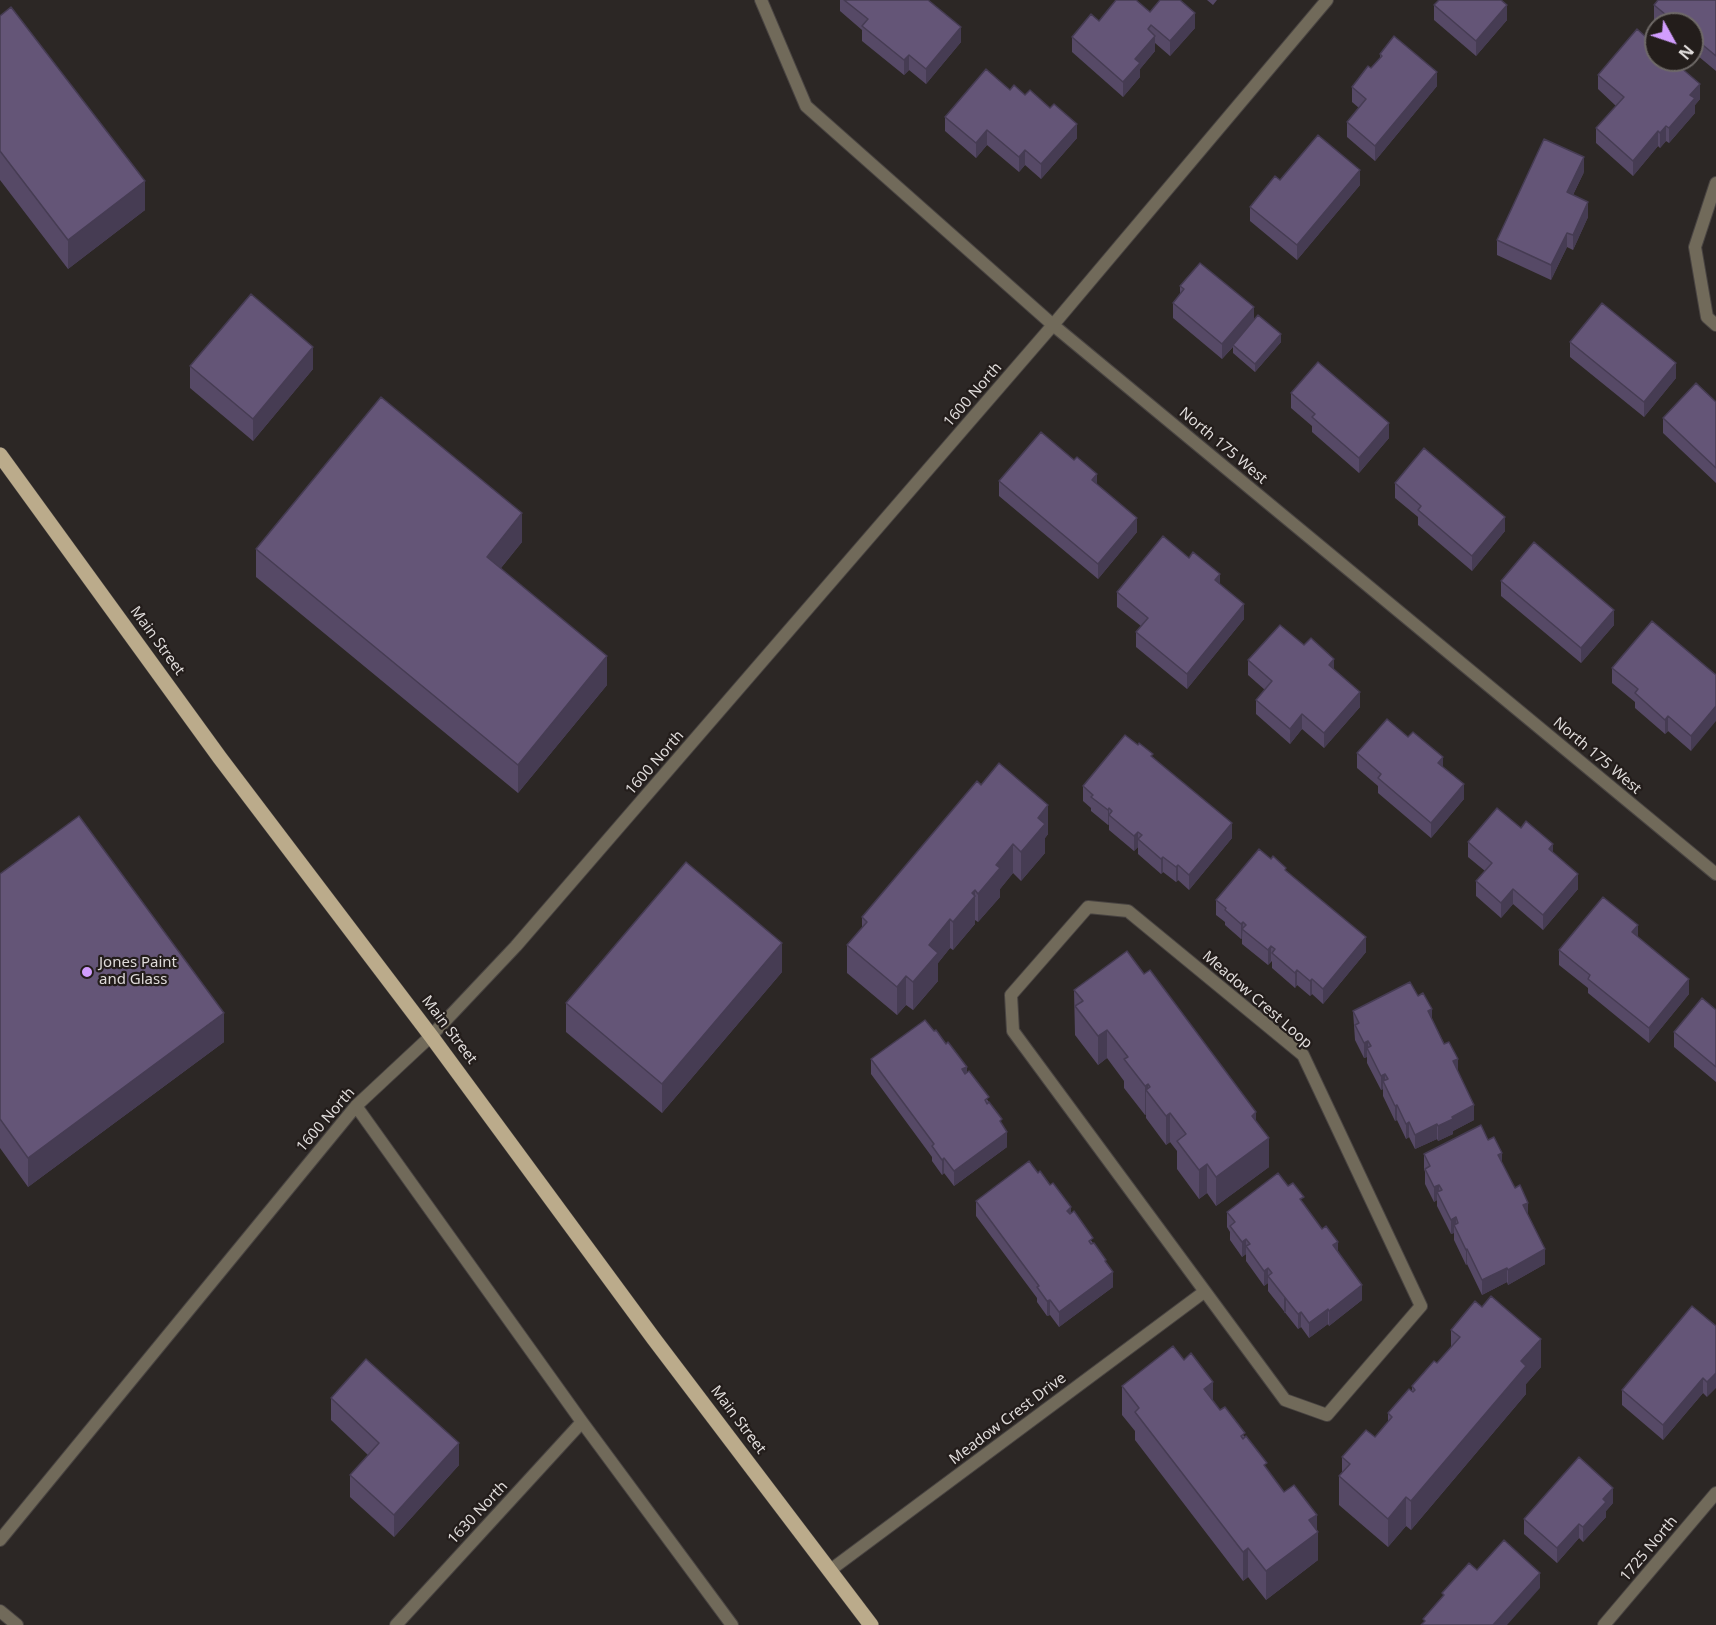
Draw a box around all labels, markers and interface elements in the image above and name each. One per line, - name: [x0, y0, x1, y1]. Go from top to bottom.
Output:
- north arrow: [1644, 12, 1704, 72]
- text: N: [1674, 40, 1699, 64]
- street label: 1600 North: [940, 359, 1006, 431]
- street label: North 175 West: [1175, 404, 1271, 488]
- street label: Main Street: [126, 603, 188, 679]
- street label: North 175 West: [1549, 714, 1645, 798]
- street label: 1600 North: [622, 727, 688, 799]
- street label: Meadow Crest Loop: [1198, 947, 1316, 1053]
- place label: Jones Paint and Glass: [99, 954, 177, 989]
- marker: Jones Paint and Glass: [80, 965, 94, 979]
- street label: Main Street: [417, 992, 481, 1068]
- street label: 1600 North: [293, 1084, 359, 1156]
- street label: Meadow Crest Drive: [946, 1369, 1070, 1469]
- street label: Main Street: [706, 1382, 770, 1458]
- street label: 1630 North: [444, 1478, 512, 1548]
- street label: 1725 North: [1617, 1513, 1681, 1585]

